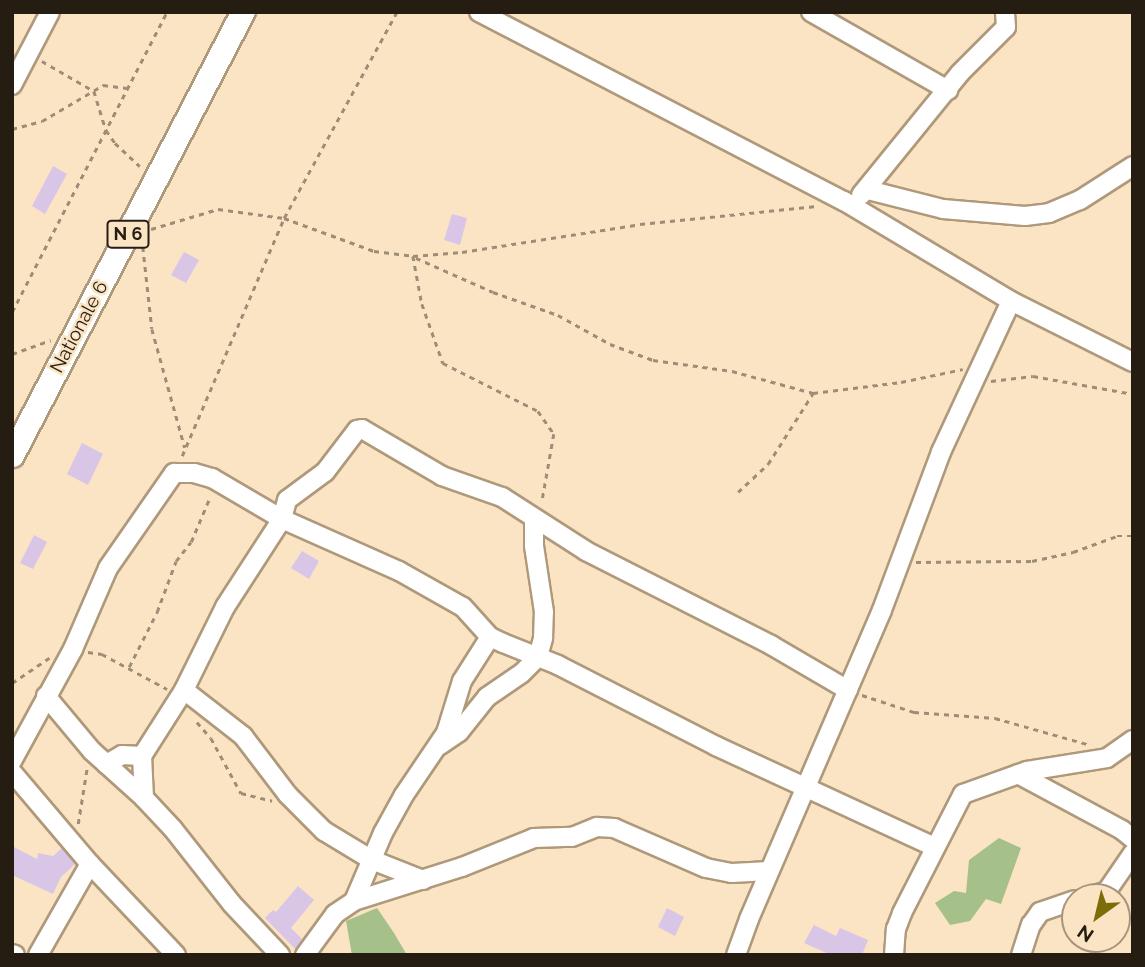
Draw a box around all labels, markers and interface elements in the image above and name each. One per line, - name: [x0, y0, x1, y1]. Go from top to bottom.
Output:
- road number: N 6: [105, 220, 151, 248]
- street label: Nationale 6: [45, 277, 113, 377]
- north arrow: [1061, 883, 1131, 953]
- text: N: [1073, 921, 1098, 947]

